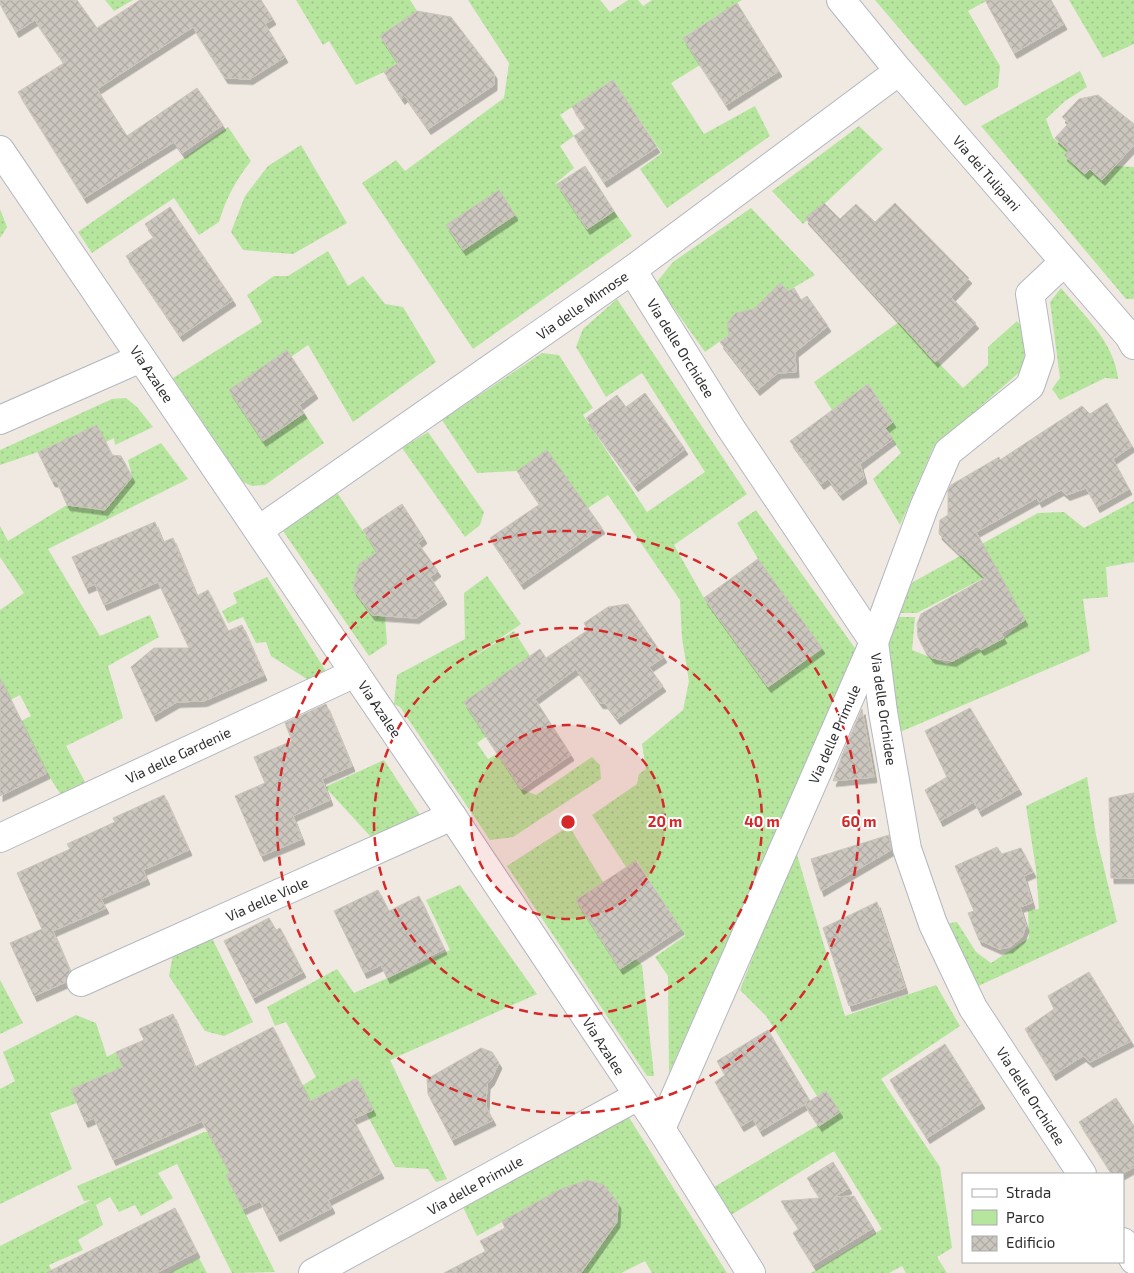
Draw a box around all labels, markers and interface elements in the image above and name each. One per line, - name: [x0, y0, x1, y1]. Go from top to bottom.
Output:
- street label: Via dei Tulipani: [950, 132, 1024, 214]
- street label: Via delle Mimose: [533, 267, 631, 343]
- street label: Via delle Orchidee: [644, 295, 718, 401]
- street label: Via Azalee: [127, 342, 177, 406]
- street label: Via delle Orchidee: [868, 652, 900, 766]
- street label: Via Azalee: [355, 677, 405, 741]
- street label: Via delle Primule: [805, 682, 863, 786]
- street label: Via delle Gardenie: [123, 723, 233, 787]
- text: 20 m: [648, 812, 682, 830]
- text: 40 m: [744, 812, 780, 830]
- text: 60 m: [842, 812, 876, 830]
- centre of rings: [559, 813, 577, 831]
- street label: Via delle Viole: [223, 873, 311, 925]
- street label: Via Azalee: [579, 1014, 629, 1078]
- street label: Via delle Orchidee: [993, 1044, 1069, 1148]
- street label: Via delle Primule: [424, 1152, 526, 1218]
- legend: [962, 1173, 1124, 1263]
- text: Strada: [1006, 1183, 1051, 1201]
- text: Parco: [1006, 1208, 1045, 1226]
- text: Edificio: [1006, 1233, 1055, 1251]

